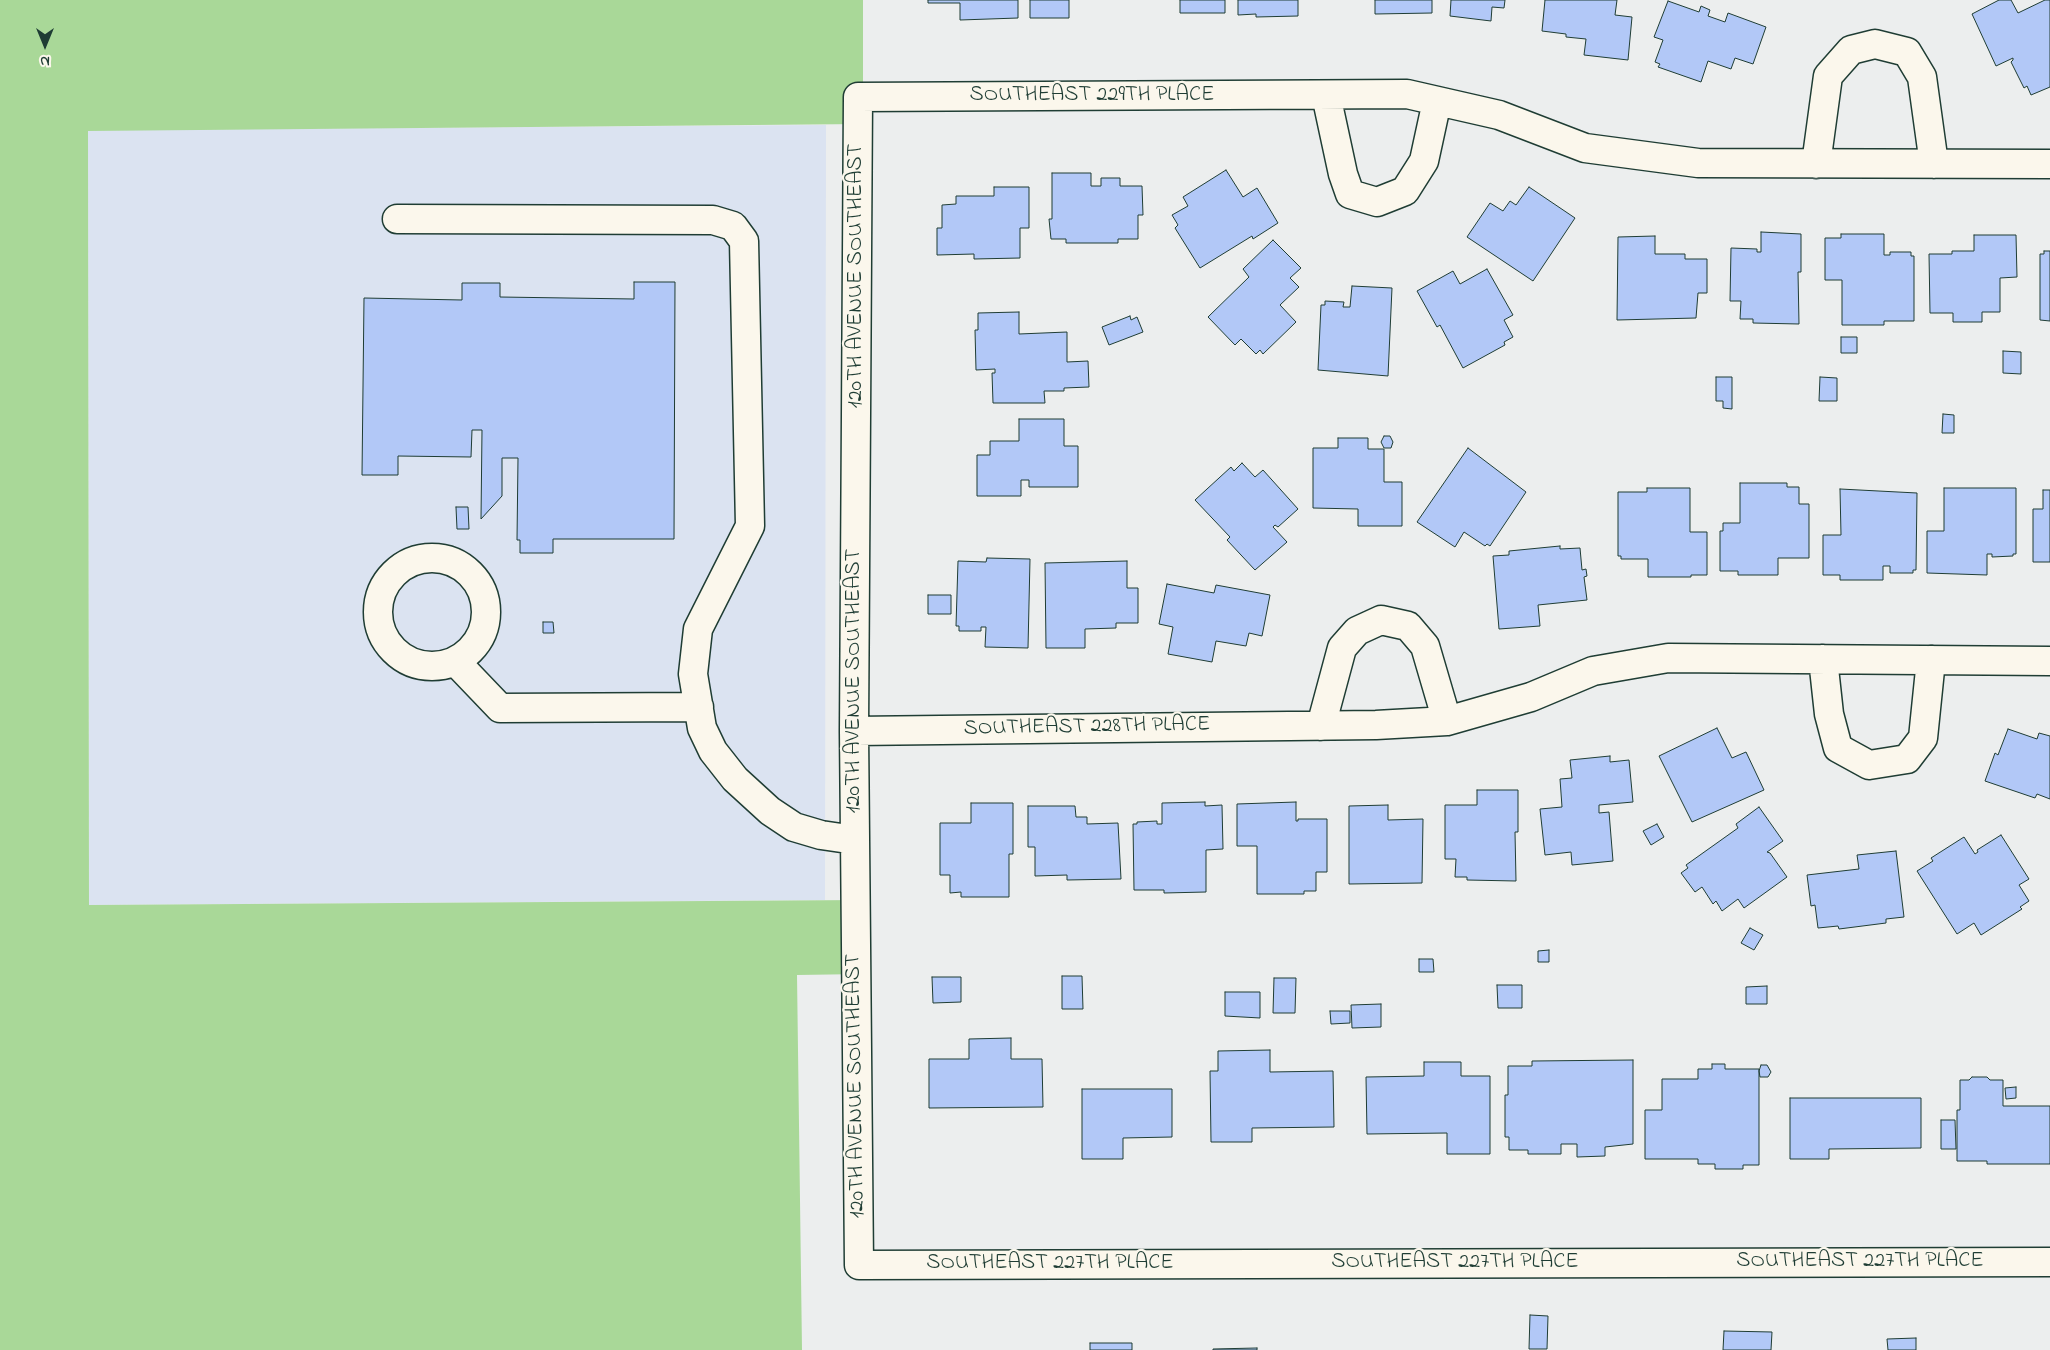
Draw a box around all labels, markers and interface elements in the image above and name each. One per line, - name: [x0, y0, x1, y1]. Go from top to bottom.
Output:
- north arrow: [20, 20, 70, 70]
- text: N: [40, 50, 50, 71]
- street label: SOUTHEAST 229TH PLACE: [970, 83, 1214, 109]
- street label: 120TH AVENUE SOUTHEAST: [844, 144, 870, 408]
- street label: 120TH AVENUE SOUTHEAST: [842, 549, 868, 813]
- street label: SOUTHEAST 228TH PLACE: [964, 713, 1210, 743]
- street label: 120TH AVENUE SOUTHEAST: [841, 953, 873, 1219]
- street label: SOUTHEAST 227TH PLACE: [1736, 1249, 1984, 1275]
- street label: SOUTHEAST 227TH PLACE: [1331, 1250, 1579, 1276]
- street label: SOUTHEAST 227TH PLACE: [926, 1251, 1174, 1277]

